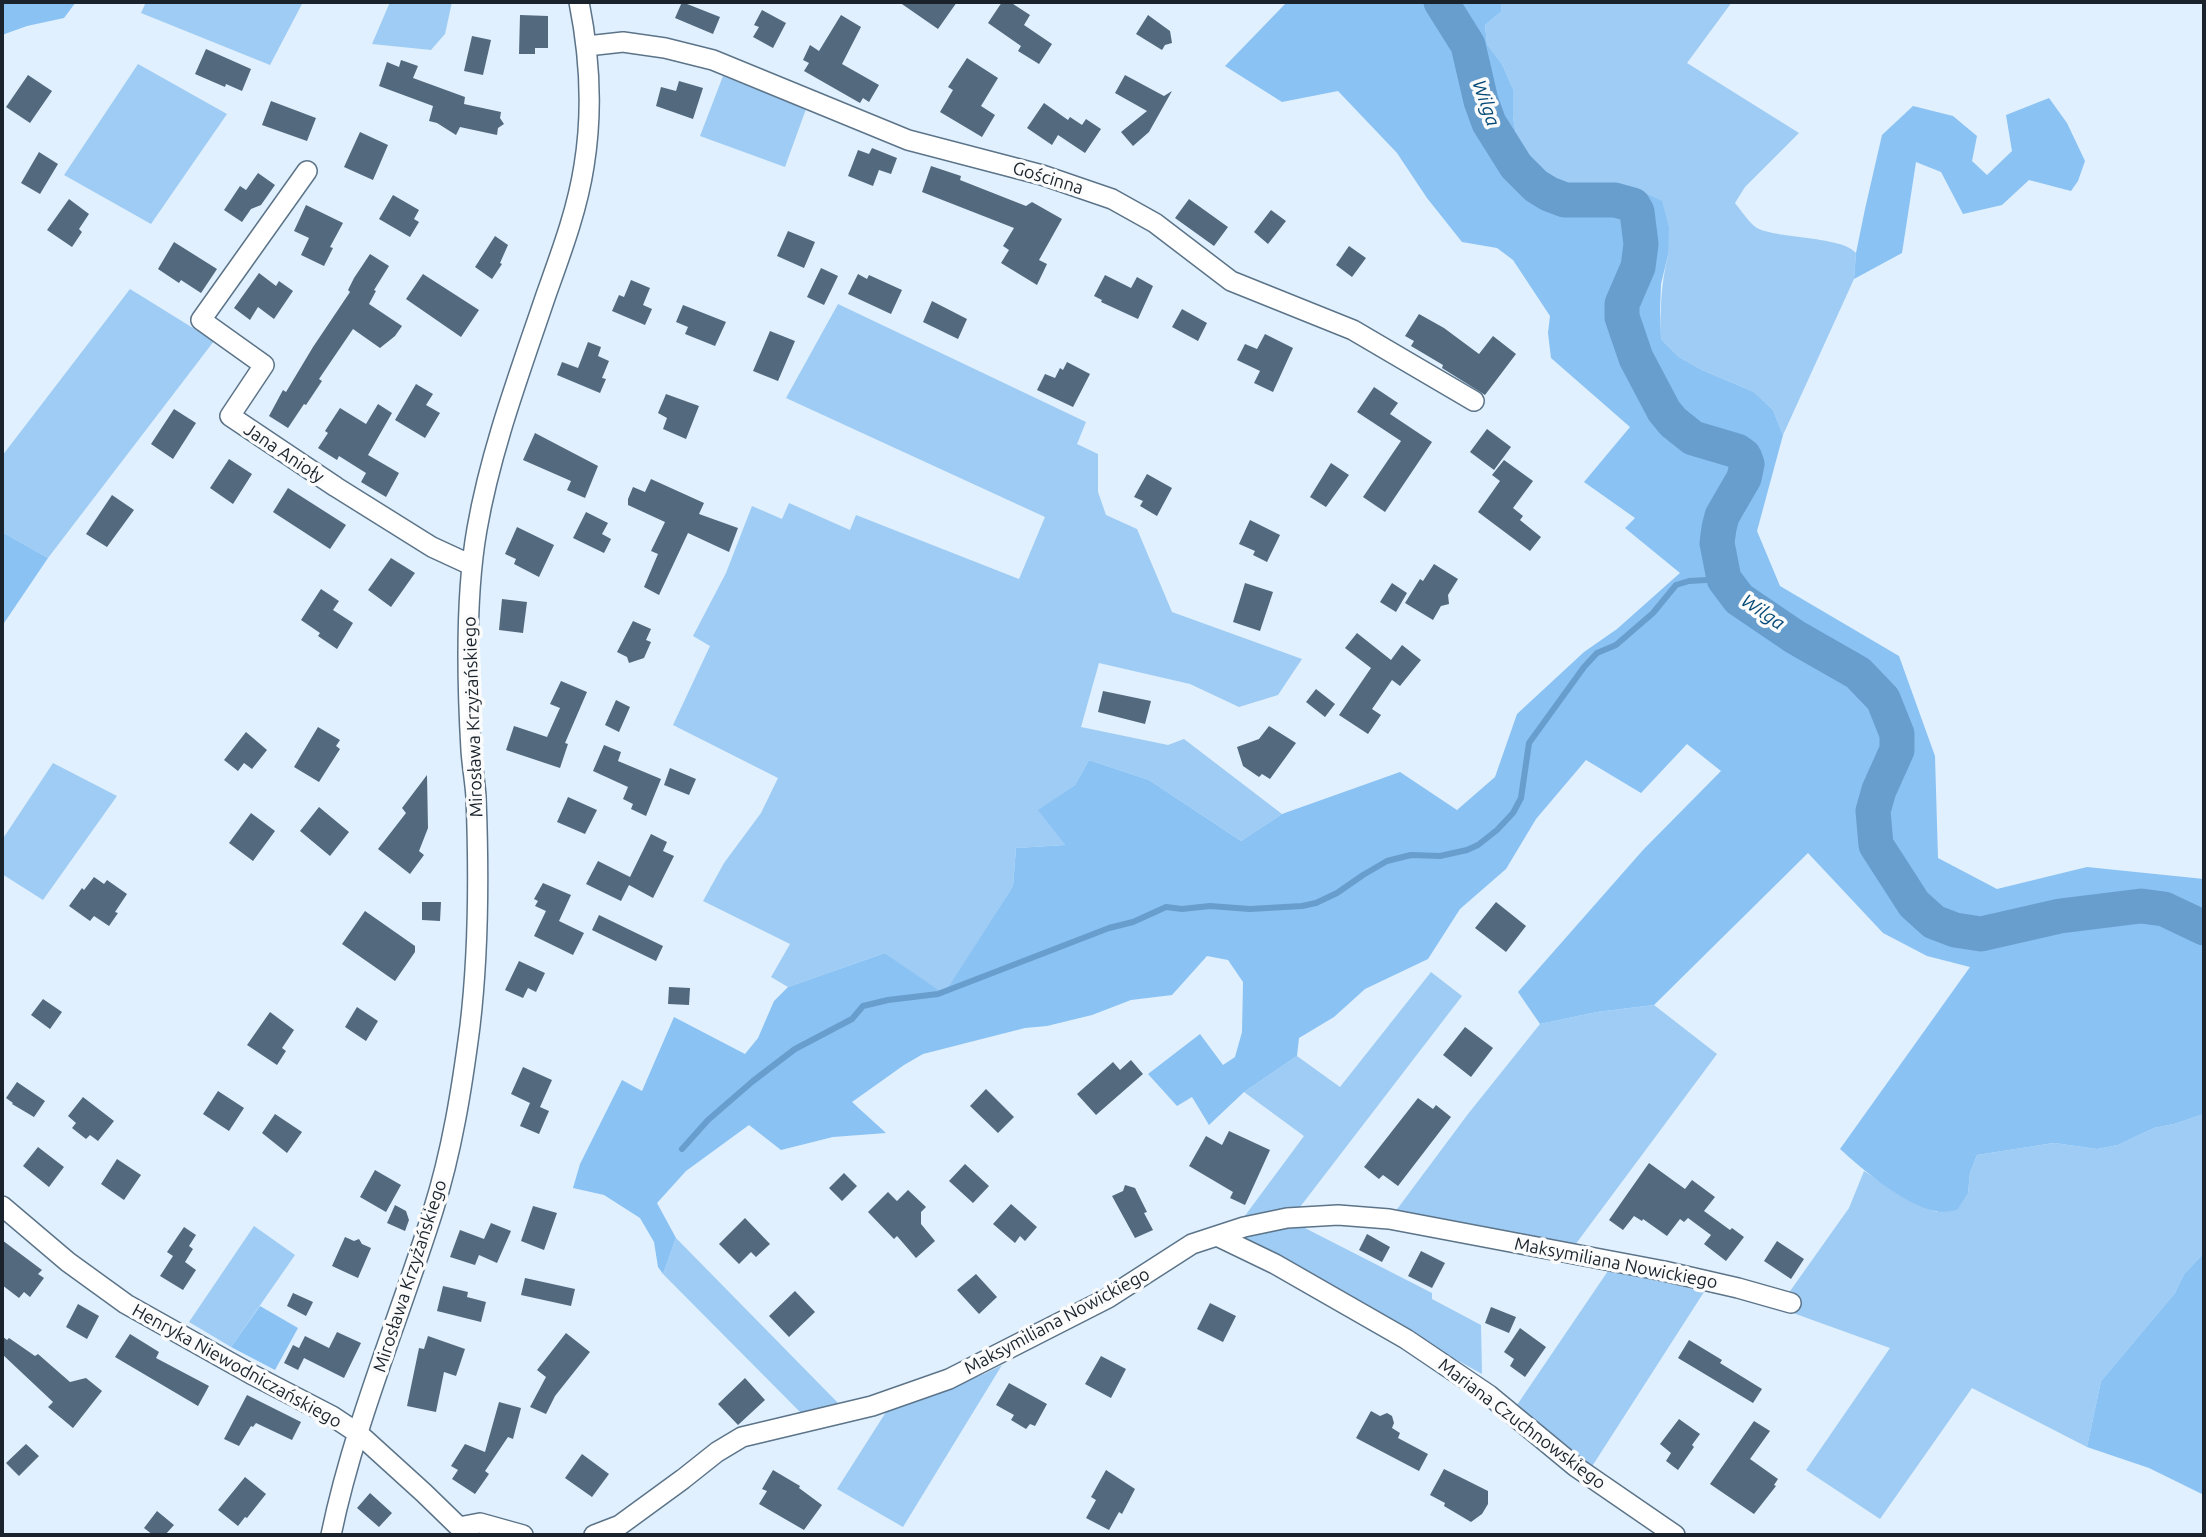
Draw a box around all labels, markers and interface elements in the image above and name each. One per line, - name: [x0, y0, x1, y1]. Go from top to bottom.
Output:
- water label: Wilga: [1468, 77, 1504, 129]
- street label: Gościnna: [1010, 157, 1086, 199]
- street label: Jana Anioły: [240, 418, 328, 488]
- water label: Wilga: [1737, 589, 1789, 635]
- street label: Mirosława Krzyżańskiego: [459, 616, 487, 818]
- street label: Mirosława Krzyżańskiego: [369, 1177, 451, 1375]
- street label: Maksymiliana Nowickiego: [1512, 1233, 1720, 1293]
- street label: Maksymiliana Nowickiego: [961, 1263, 1153, 1379]
- street label: Henryka Niewodniczańskiego: [128, 1299, 346, 1433]
- street label: Mariana Czuchnowskiego: [1434, 1354, 1610, 1494]

